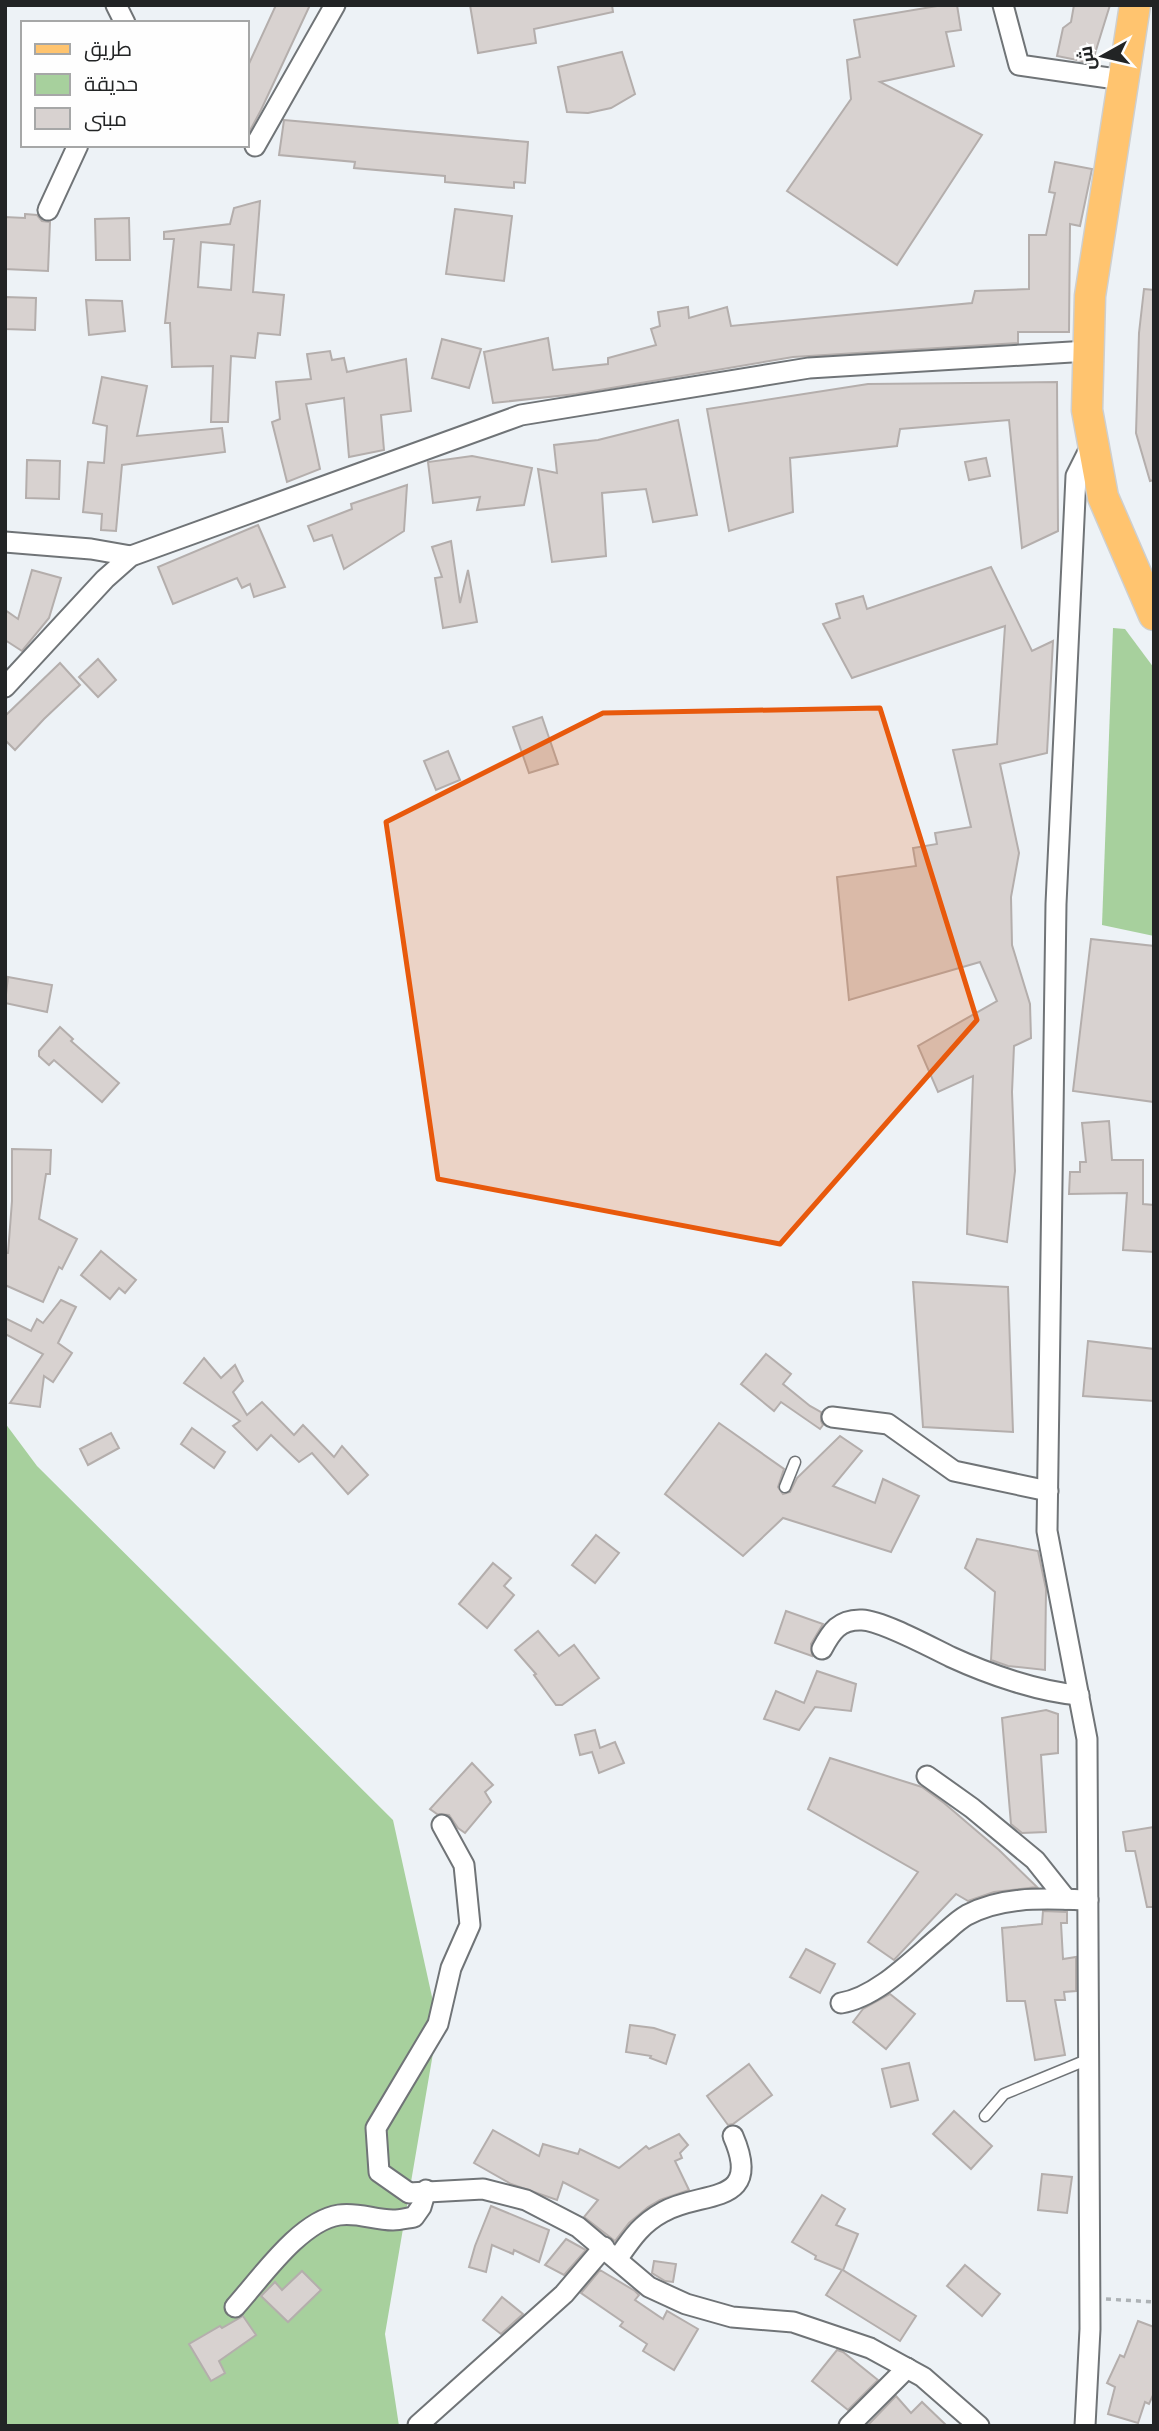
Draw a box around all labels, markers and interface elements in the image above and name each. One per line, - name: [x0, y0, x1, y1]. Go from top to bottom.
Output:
- legend: [21, 21, 248, 147]
- north arrow: [1068, 21, 1138, 91]
- text: طريق: [84, 37, 132, 62]
- text: ش: [1074, 45, 1100, 72]
- text: حديقة: [84, 72, 138, 96]
- text: مبنى: [84, 107, 127, 132]

